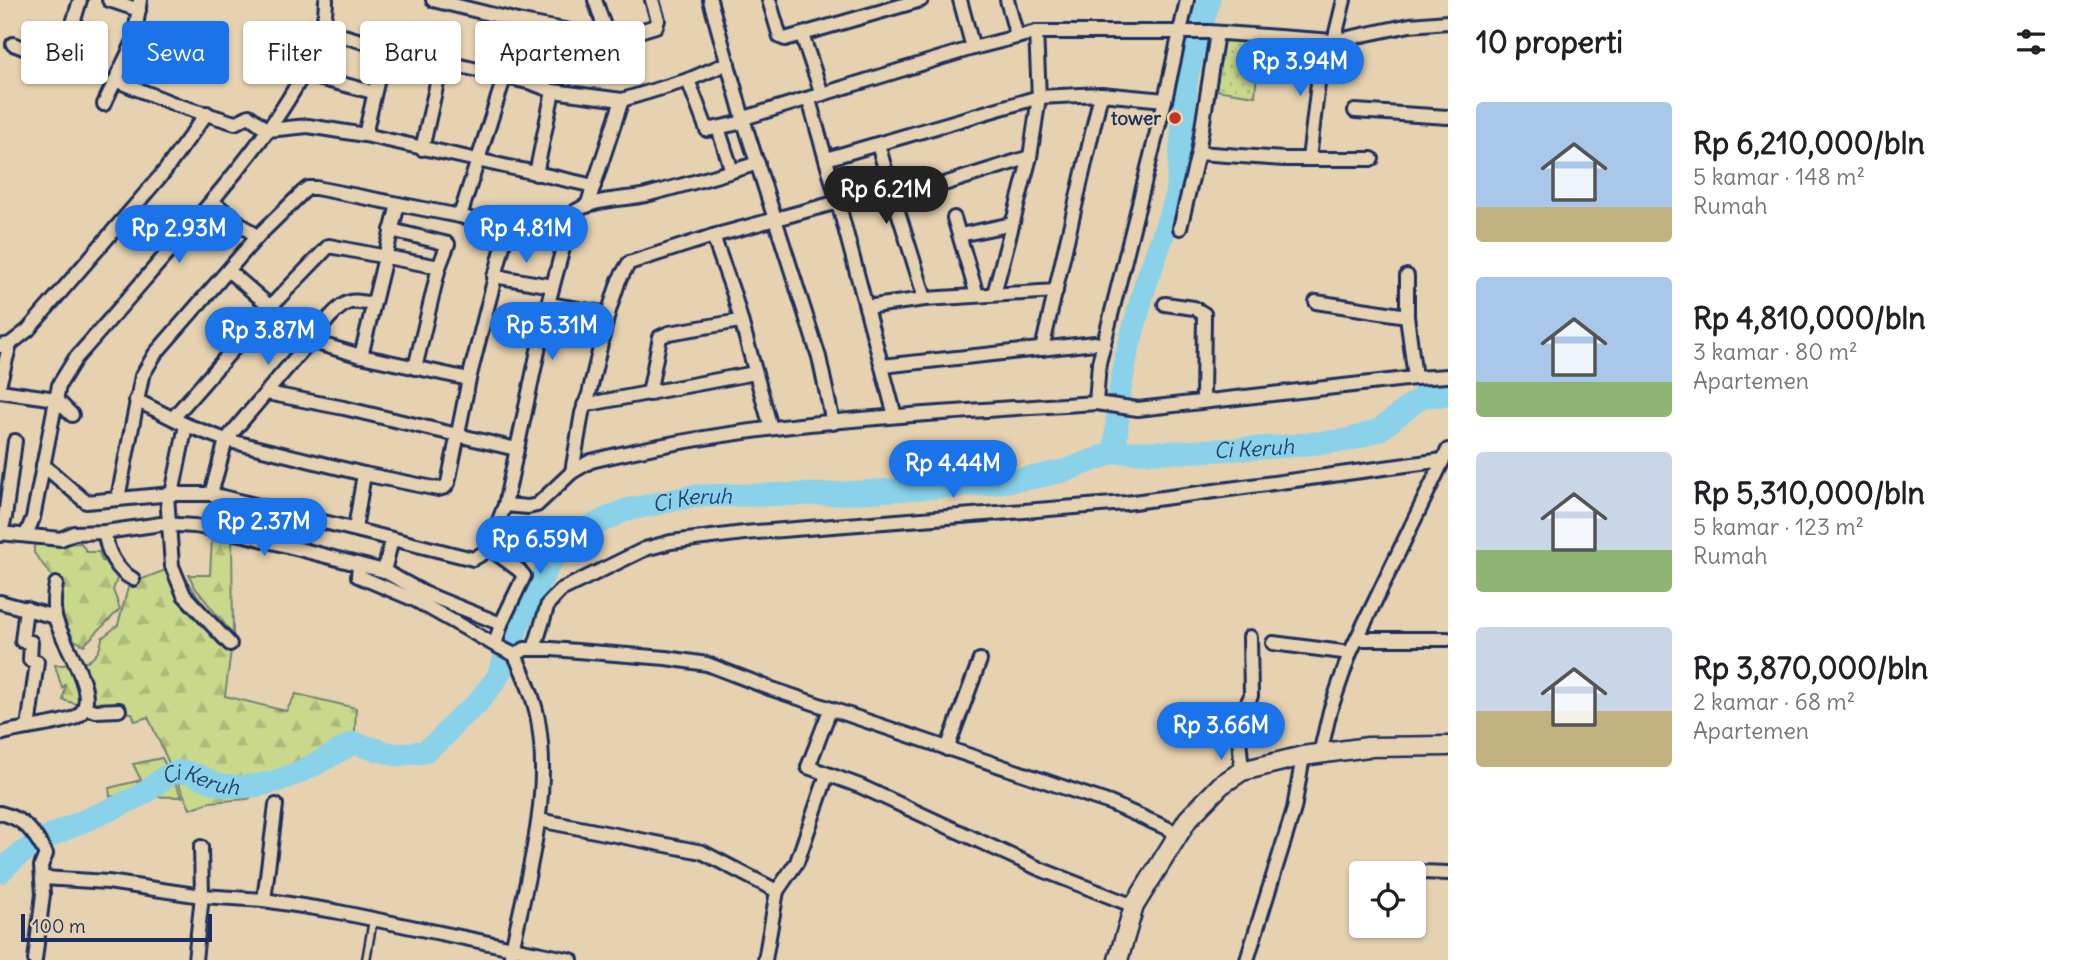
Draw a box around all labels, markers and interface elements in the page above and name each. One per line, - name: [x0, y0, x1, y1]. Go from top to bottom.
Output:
- chip: Beli: [21, 21, 108, 84]
- chip: Sewa: [122, 21, 229, 84]
- chip: Filter: [243, 21, 346, 84]
- chip: Baru: [360, 21, 461, 84]
- chip: Apartemen: [475, 21, 645, 84]
- text: 10 properti: [1476, 23, 1623, 61]
- icon: filters: [2012, 23, 2050, 61]
- pin: Rp 3.94M: [1228, 38, 1372, 98]
- text: Rp 3.94M: [1252, 46, 1348, 75]
- place label: tower: [1111, 106, 1161, 130]
- marker: tower: [1167, 110, 1183, 126]
- text: Rp 6,210,000/bln: [1693, 124, 1925, 162]
- icon: home: [1532, 130, 1616, 214]
- text: 5 kamar · 148 m²: [1693, 162, 1865, 191]
- pin: Rp 6.21M: [814, 166, 958, 226]
- text: Rp 6.21M: [840, 174, 932, 203]
- text: Rumah: [1693, 191, 1768, 220]
- pin: Rp 2.93M: [107, 205, 251, 265]
- pin: Rp 4.81M: [454, 205, 598, 265]
- text: Rp 2.93M: [131, 213, 227, 242]
- text: Rp 4.81M: [480, 213, 572, 242]
- text: Rp 4,810,000/bln: [1693, 299, 1926, 337]
- pin: Rp 5.31M: [480, 302, 624, 362]
- icon: home: [1532, 305, 1616, 389]
- pin: Rp 3.87M: [196, 308, 340, 367]
- text: Rp 5.31M: [506, 310, 598, 339]
- text: Rp 3.87M: [221, 315, 315, 344]
- text: 3 kamar · 80 m²: [1693, 337, 1858, 366]
- text: Apartemen: [1693, 366, 1809, 395]
- water label: Ci Keruh: [1213, 432, 1296, 464]
- pin: Rp 4.44M: [881, 440, 1025, 500]
- text: Rp 4.44M: [905, 448, 1001, 477]
- text: Rp 5,310,000/bln: [1693, 474, 1925, 512]
- icon: home: [1532, 480, 1616, 564]
- water label: Ci Keruh: [650, 482, 733, 518]
- pin: Rp 2.37M: [192, 498, 336, 558]
- text: Rp 2.37M: [217, 506, 311, 535]
- text: 5 kamar · 123 m²: [1693, 512, 1864, 541]
- pin: Rp 6.59M: [468, 516, 612, 576]
- text: Rp 6.59M: [492, 524, 588, 553]
- text: Rumah: [1693, 541, 1768, 570]
- text: Rp 3,870,000/bln: [1693, 649, 1928, 687]
- icon: home: [1532, 655, 1616, 739]
- text: 2 kamar · 68 m²: [1693, 687, 1855, 716]
- pin: Rp 3.66M: [1149, 702, 1293, 762]
- text: Rp 3.66M: [1173, 710, 1269, 739]
- text: Apartemen: [1693, 716, 1809, 745]
- water label: Ci Keruh: [156, 758, 241, 800]
- map controls: [1349, 861, 1426, 938]
- button: locate: [1349, 861, 1426, 938]
- scale bar: [21, 911, 212, 943]
- text: 100 m: [32, 914, 86, 938]

